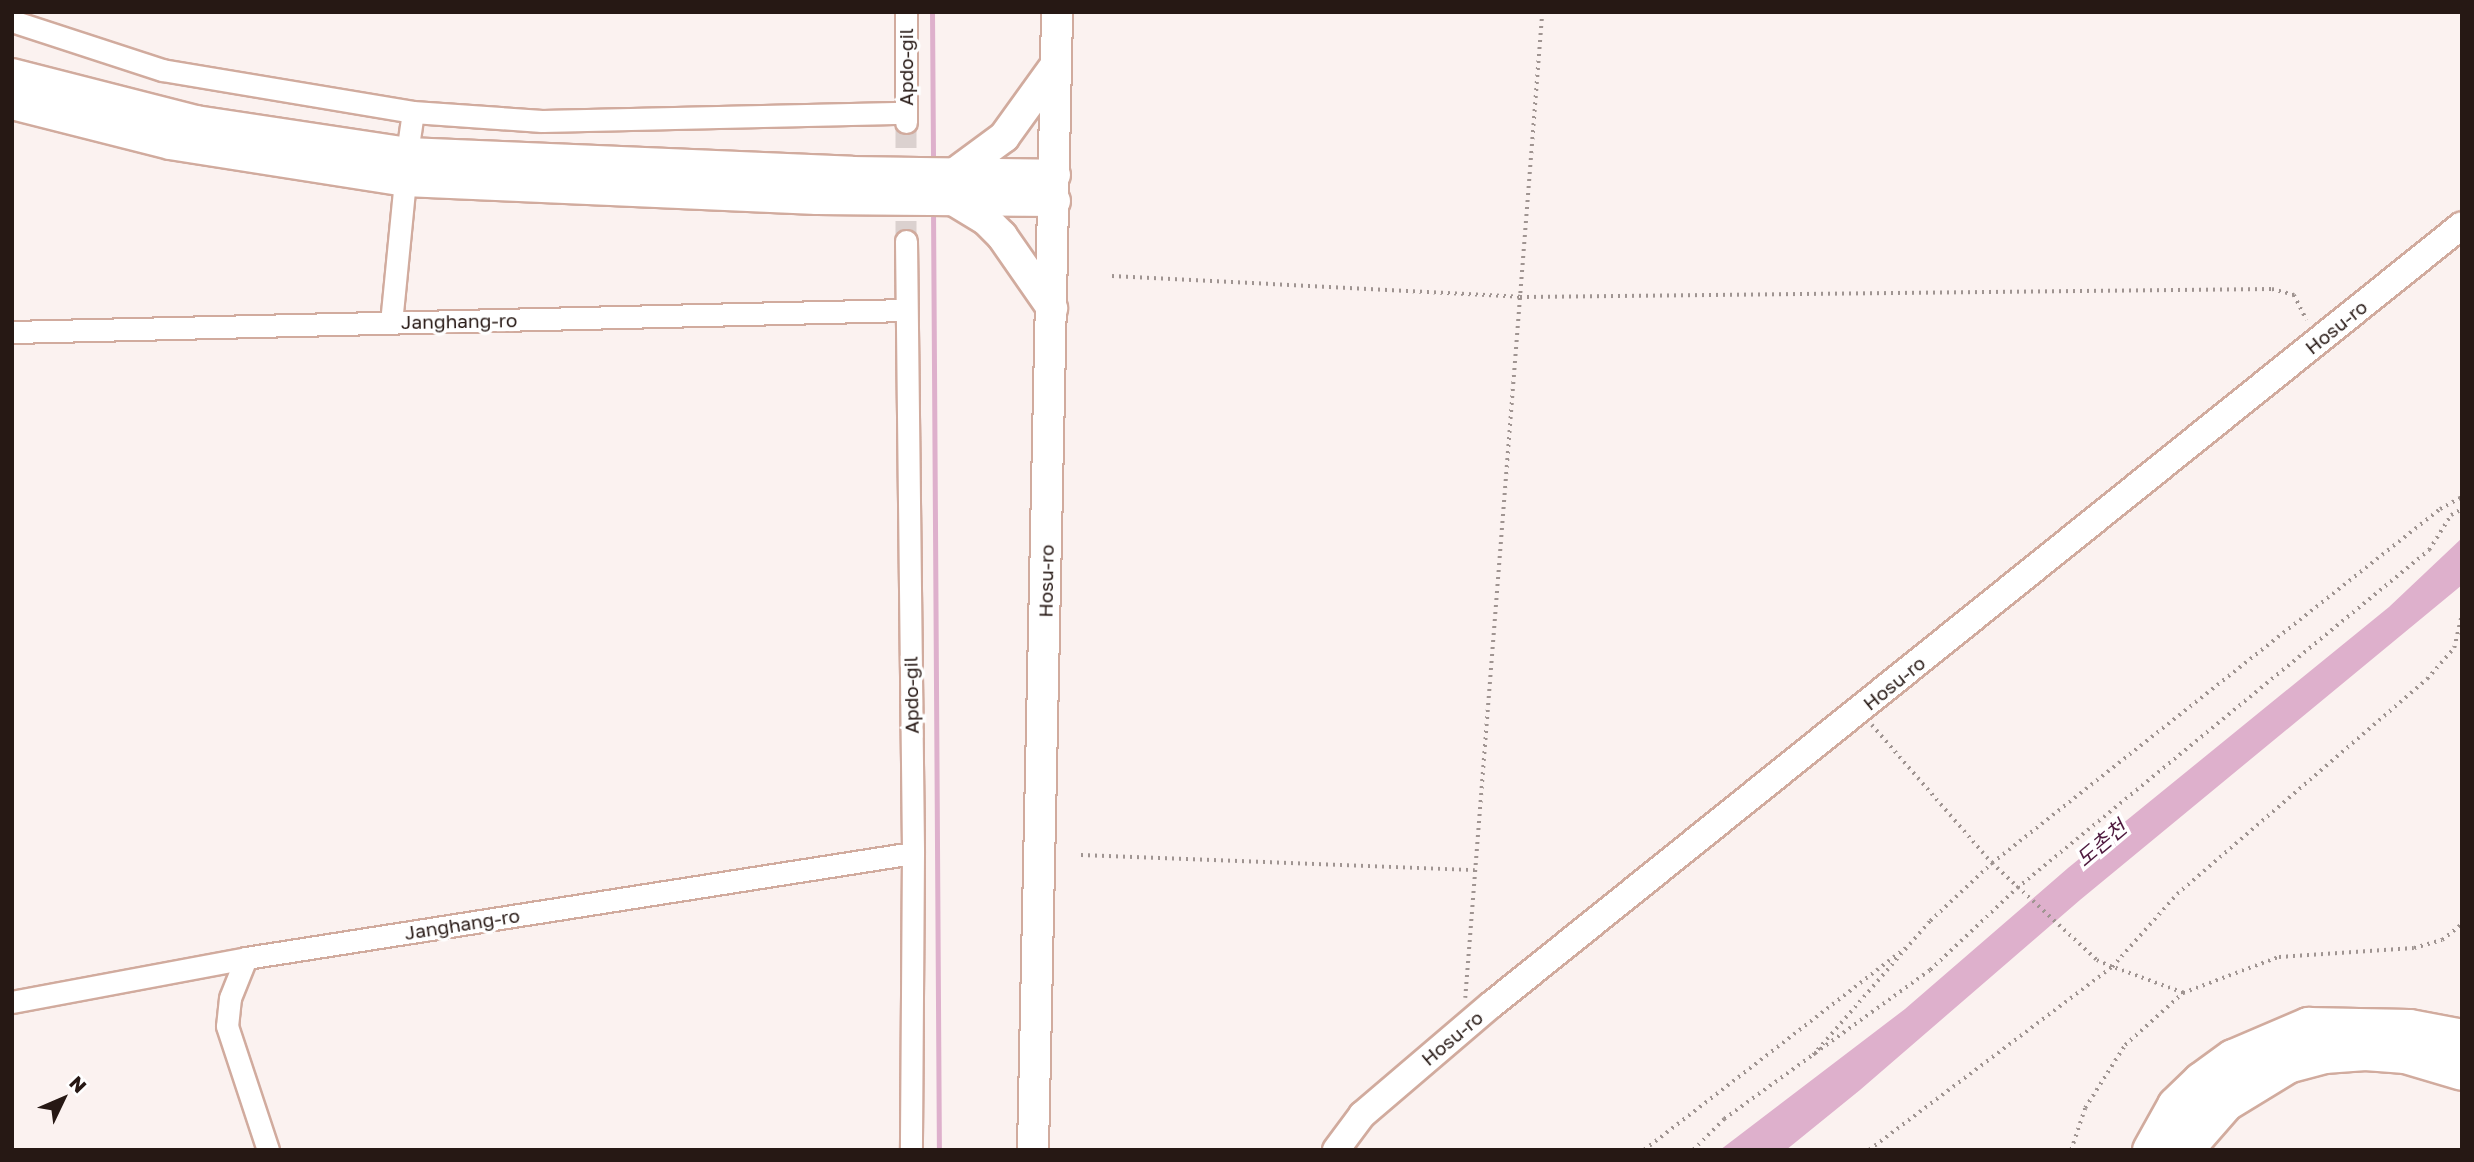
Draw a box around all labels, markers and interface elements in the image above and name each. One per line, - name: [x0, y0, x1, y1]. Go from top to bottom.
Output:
- street label: Apdo-gil: [895, 28, 917, 106]
- street label: Hosu-ro: [2300, 295, 2372, 359]
- street label: Janghang-ro: [401, 309, 517, 333]
- street label: Hosu-ro: [1034, 544, 1058, 618]
- street label: Hosu-ro: [1858, 651, 1930, 715]
- street label: Apdo-gil: [899, 656, 923, 734]
- water label: 도촌천: [2071, 815, 2131, 871]
- street label: Janghang-ro: [403, 904, 521, 944]
- street label: Hosu-ro: [1417, 1006, 1487, 1070]
- north arrow: [28, 1064, 98, 1134]
- text: N: [65, 1071, 92, 1097]

